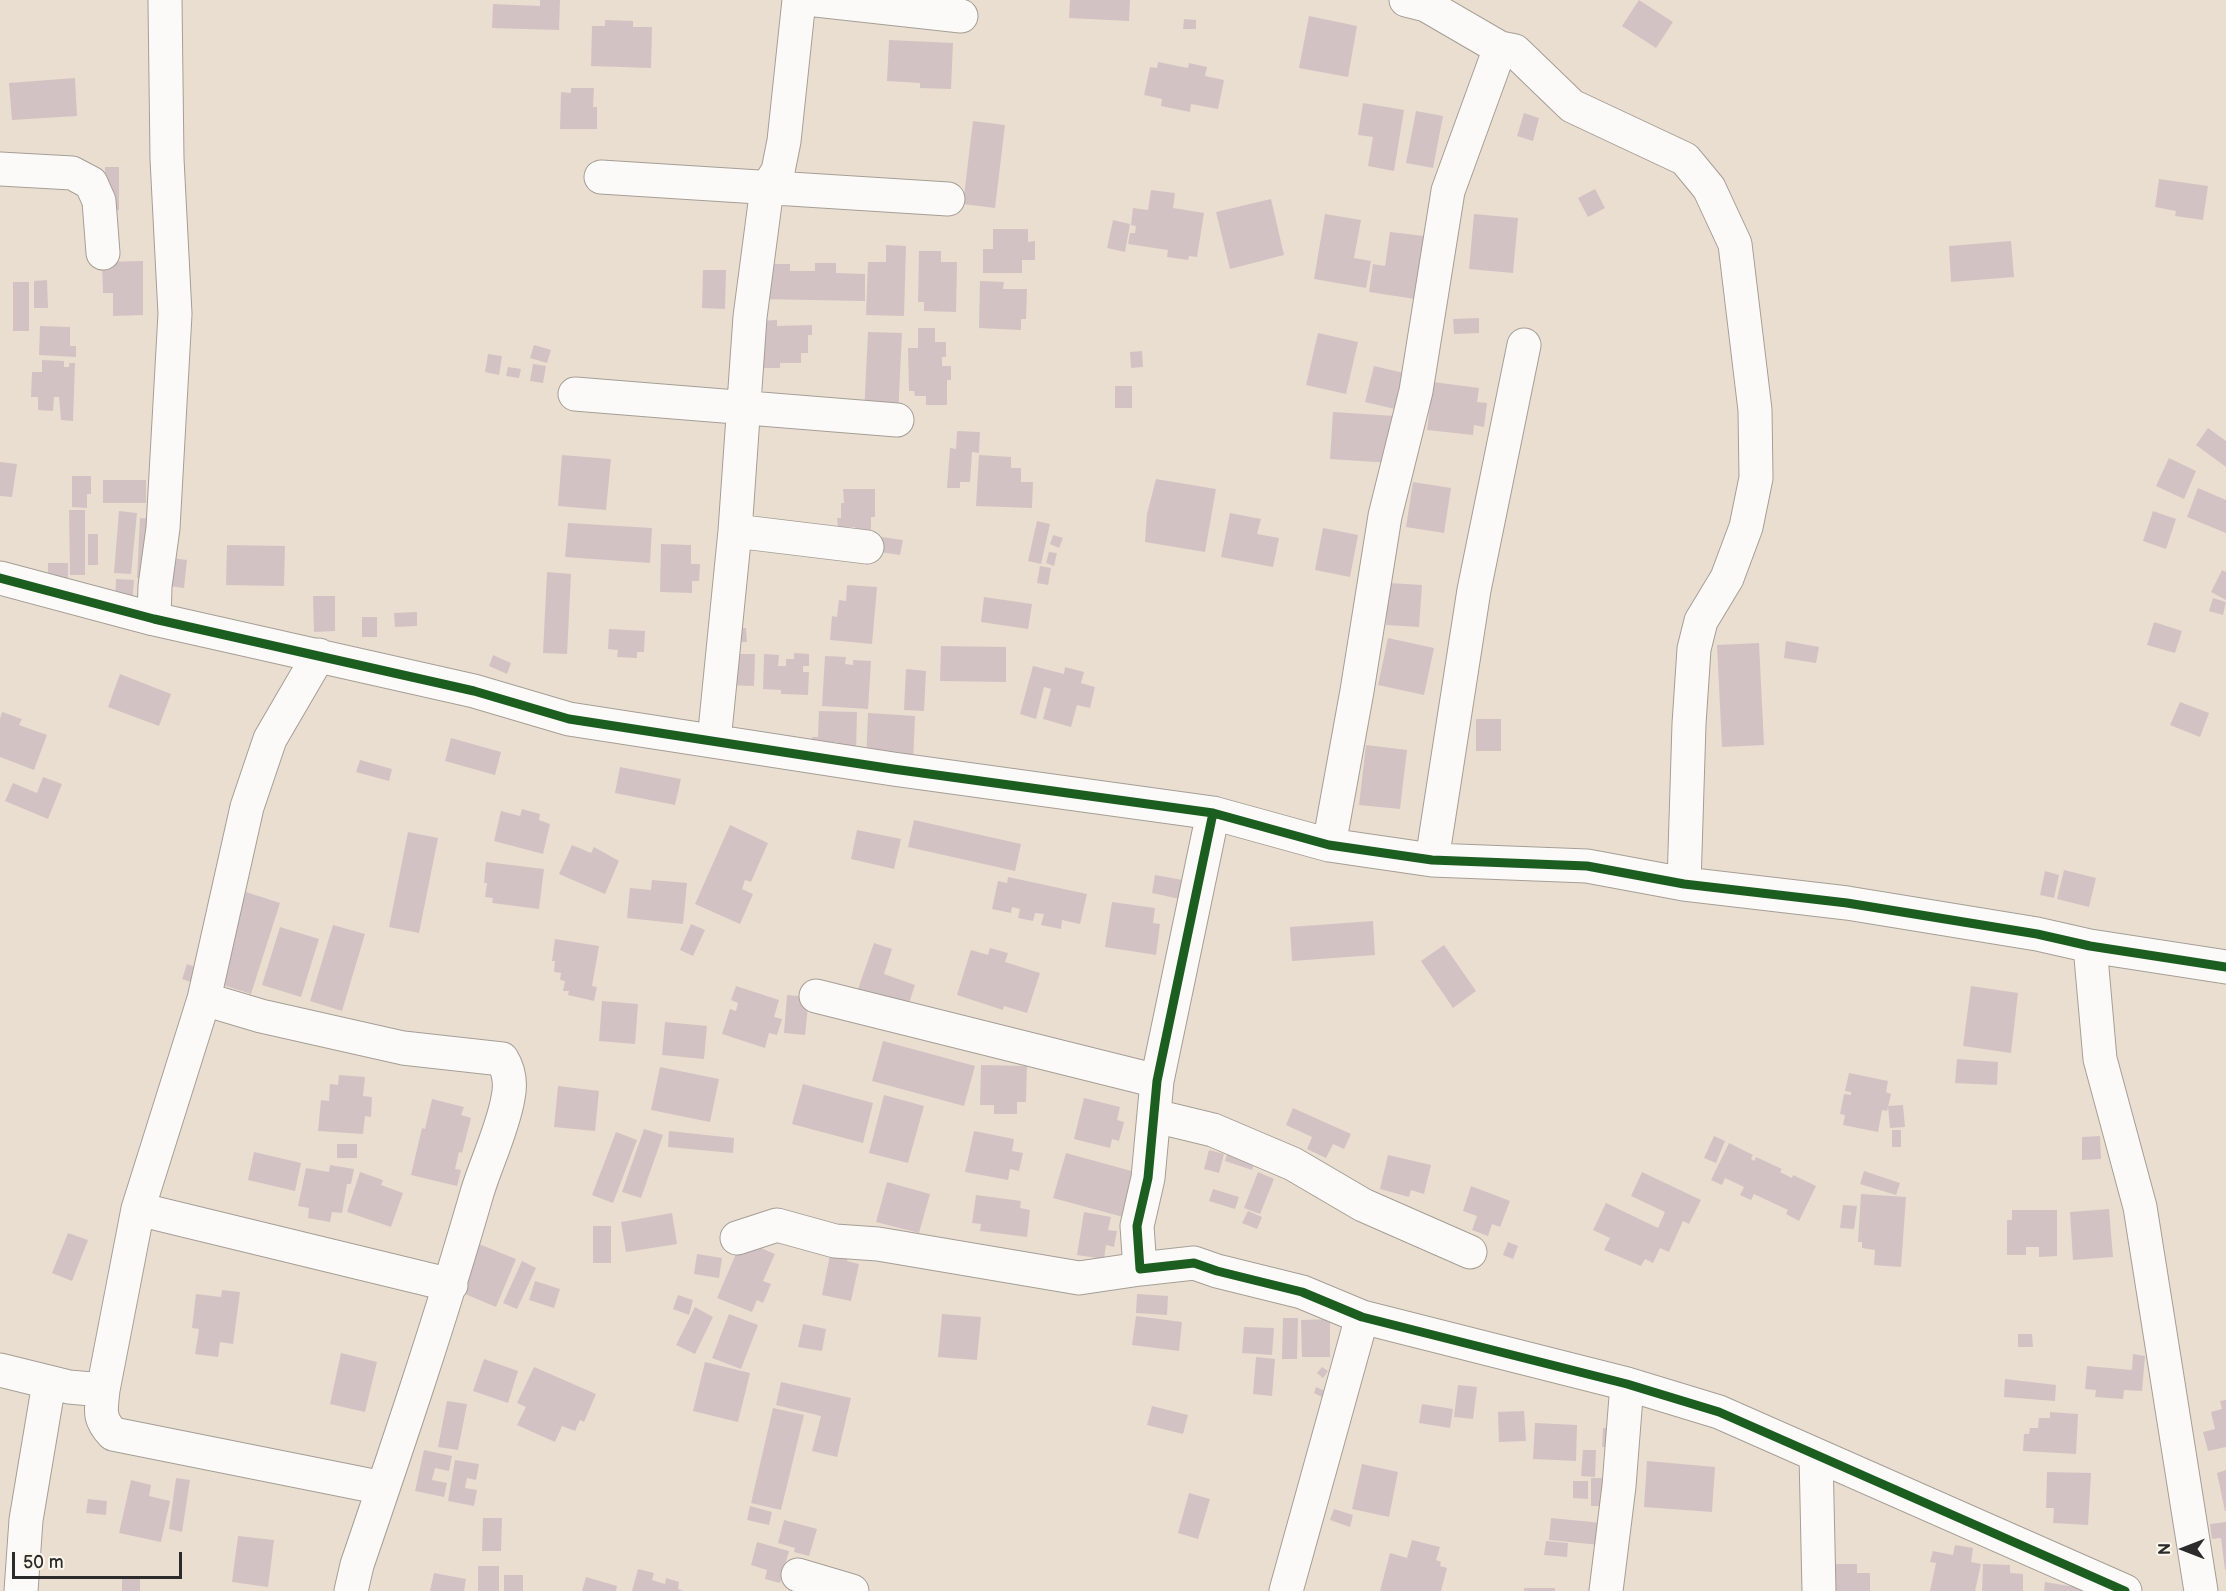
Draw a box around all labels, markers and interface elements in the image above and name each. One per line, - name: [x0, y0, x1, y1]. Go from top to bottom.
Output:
- north arrow: [2154, 1519, 2214, 1579]
- scale bar: [15, 1540, 184, 1578]
- text: N: [2156, 1543, 2175, 1555]
- text: 50 m: [23, 1552, 64, 1573]

